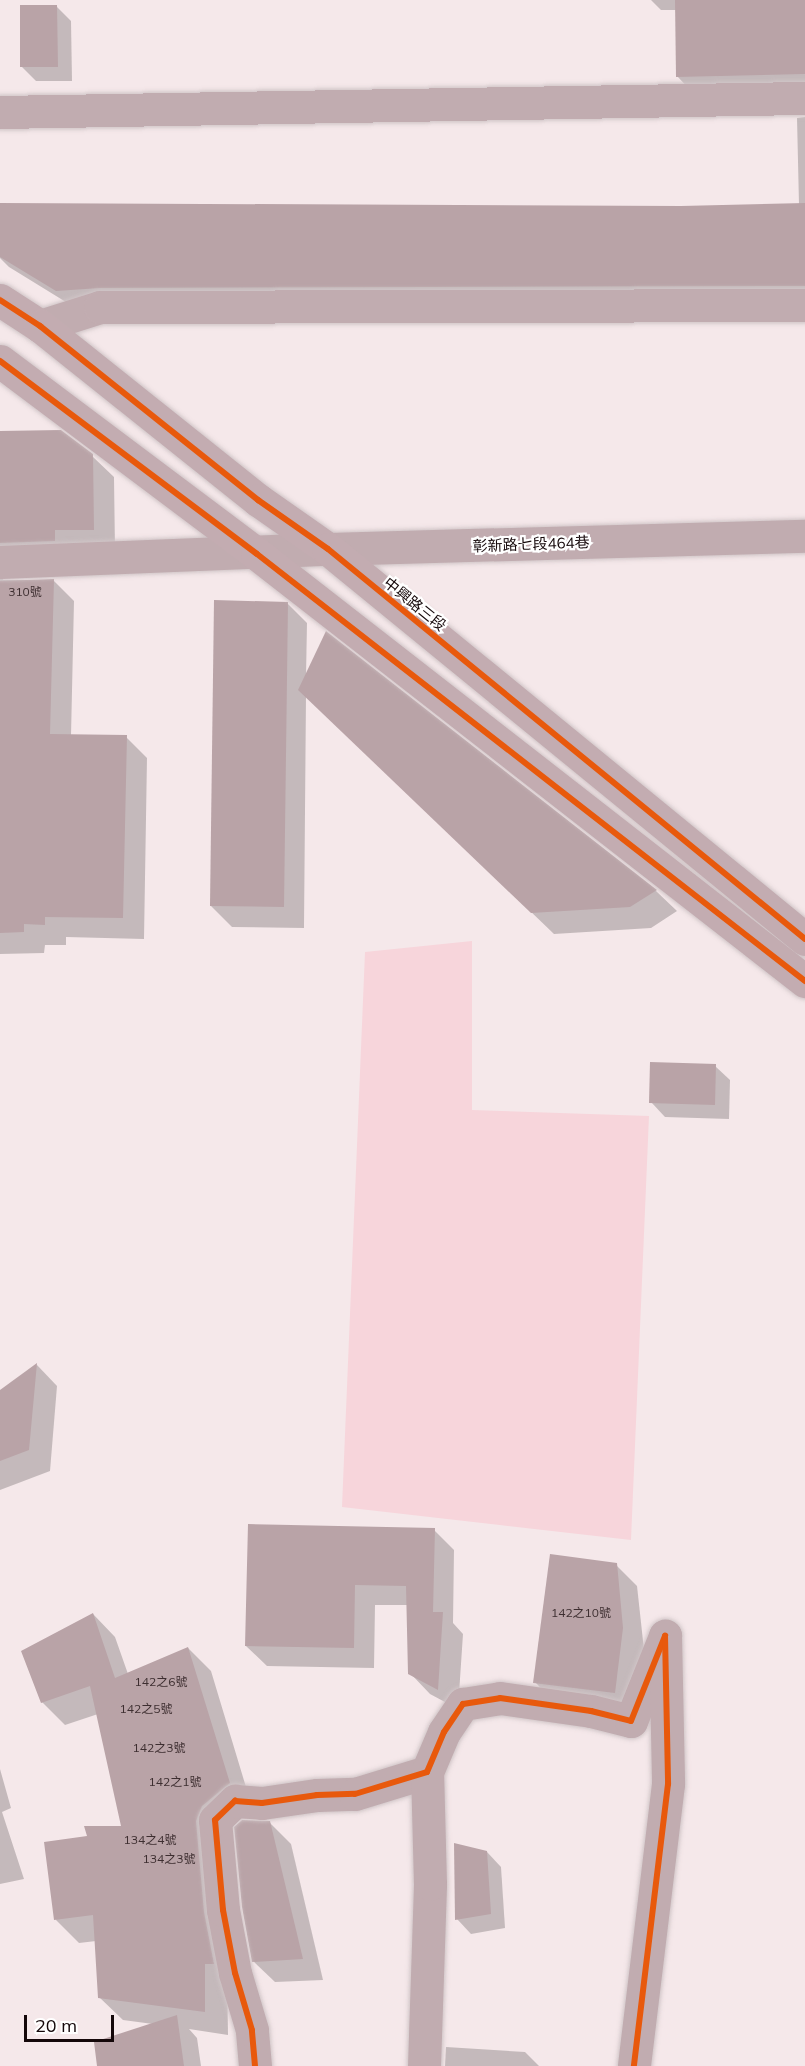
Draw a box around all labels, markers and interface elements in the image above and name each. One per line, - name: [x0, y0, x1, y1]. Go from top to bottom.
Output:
- street label: 彰新路七段464巷: [472, 533, 590, 555]
- street label: 中興路三段: [380, 573, 450, 635]
- house number: 310號: [8, 585, 42, 599]
- house number: 142之10號: [551, 1606, 611, 1620]
- house number: 142之6號: [135, 1675, 187, 1689]
- house number: 142之5號: [120, 1702, 172, 1716]
- house number: 142之3號: [133, 1741, 185, 1755]
- house number: 142之1號: [149, 1775, 201, 1789]
- house number: 134之4號: [124, 1833, 176, 1847]
- house number: 134之3號: [143, 1852, 195, 1866]
- scale bar: [27, 2003, 117, 2041]
- text: 20 m: [35, 2014, 77, 2037]

